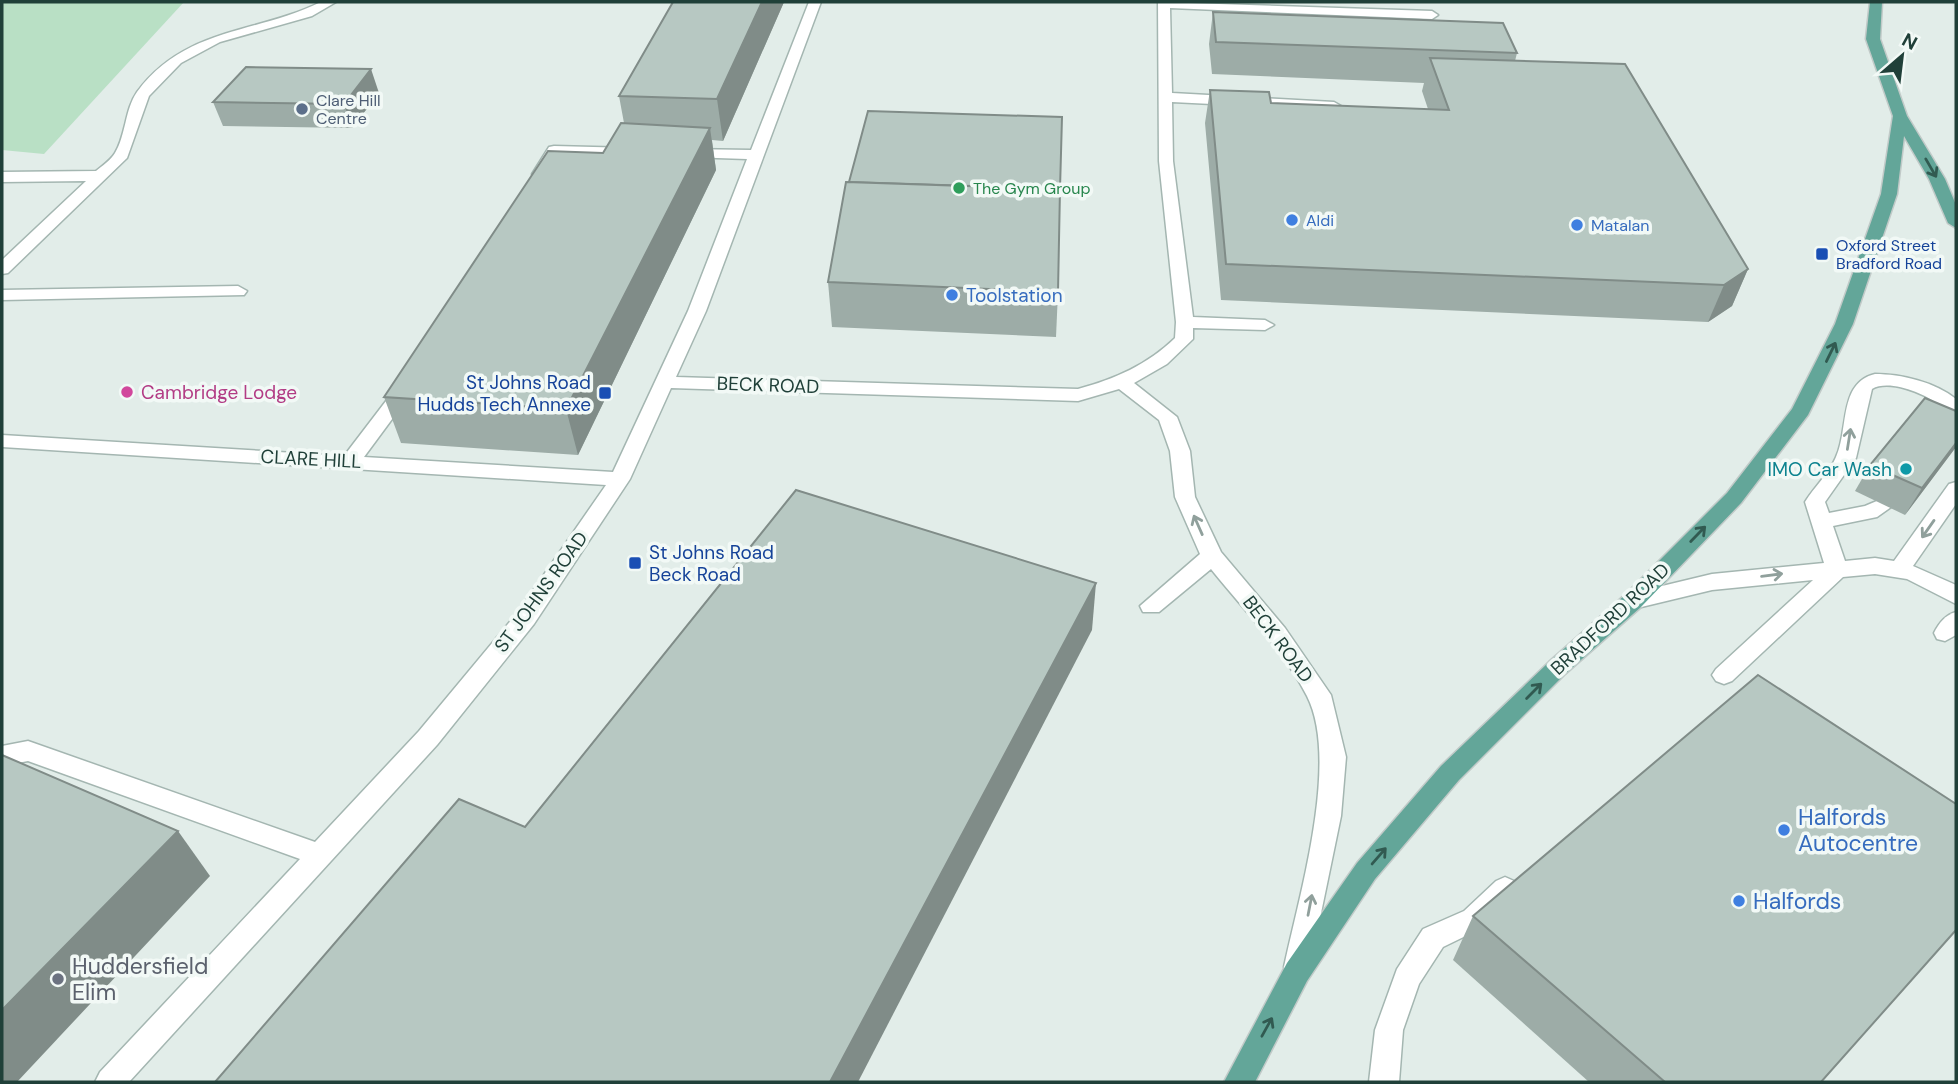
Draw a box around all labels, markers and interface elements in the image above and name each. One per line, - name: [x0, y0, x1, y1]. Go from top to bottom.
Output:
- north arrow: [1867, 21, 1937, 91]
- text: N: [1898, 27, 1922, 56]
- place label: Clare Hill Centre: [316, 90, 381, 129]
- marker: Clare Hill Centre: [294, 101, 310, 117]
- one-way arrow: [1924, 158, 1938, 178]
- place label: The Gym Group: [973, 178, 1090, 199]
- marker: The Gym Group: [951, 180, 967, 196]
- place label: Aldi: [1306, 210, 1334, 231]
- marker: Aldi: [1284, 212, 1300, 228]
- place label: Matalan: [1591, 215, 1649, 236]
- marker: Matalan: [1569, 217, 1585, 233]
- place label: Oxford Street Bradford Road: [1836, 235, 1942, 274]
- marker: Oxford Street Bradford Road: [1814, 246, 1830, 262]
- place label: Toolstation: [966, 283, 1063, 308]
- marker: Toolstation: [944, 287, 960, 303]
- one-way arrow: [1824, 342, 1838, 363]
- place label: St Johns Road Hudds Tech Annexe: [418, 370, 591, 417]
- street label: BECK ROAD: [716, 371, 820, 399]
- place label: Cambridge Lodge: [141, 380, 297, 405]
- marker: Cambridge Lodge: [119, 384, 135, 400]
- marker: St Johns Road Hudds Tech Annexe: [597, 385, 613, 401]
- one-way arrow: [1843, 428, 1856, 451]
- street label: CLARE HILL: [260, 444, 362, 474]
- place label: IMO Car Wash: [1768, 457, 1892, 482]
- marker: IMO Car Wash: [1898, 461, 1914, 477]
- one-way arrow: [1191, 515, 1204, 536]
- one-way arrow: [1921, 519, 1935, 538]
- one-way arrow: [1689, 526, 1706, 543]
- street label: ST JOHNS ROAD: [489, 527, 593, 657]
- place label: St Johns Road Beck Road: [649, 540, 774, 587]
- marker: St Johns Road Beck Road: [627, 555, 643, 571]
- street label: BRADFORD ROAD: [1545, 558, 1675, 680]
- one-way arrow: [1760, 569, 1783, 582]
- street label: BECK ROAD: [1237, 590, 1319, 688]
- one-way arrow: [1525, 682, 1542, 699]
- place label: Halfords Autocentre: [1798, 802, 1918, 858]
- marker: Halfords Autocentre: [1776, 822, 1792, 838]
- one-way arrow: [1371, 848, 1387, 866]
- place label: Halfords: [1753, 886, 1841, 916]
- marker: Halfords: [1731, 893, 1747, 909]
- one-way arrow: [1304, 894, 1317, 917]
- place label: Huddersfield Elim: [72, 951, 208, 1007]
- marker: Huddersfield Elim: [50, 971, 66, 987]
- one-way arrow: [1260, 1017, 1274, 1037]

